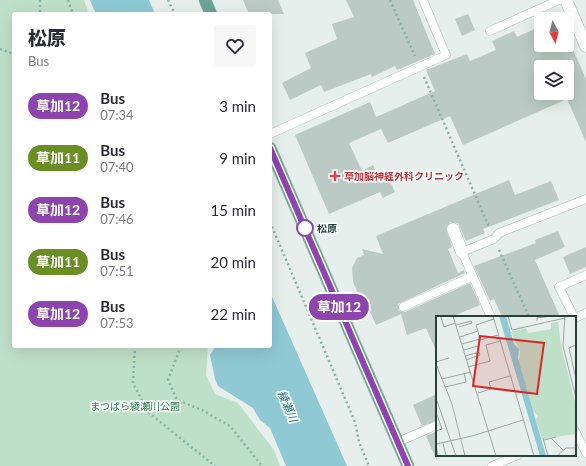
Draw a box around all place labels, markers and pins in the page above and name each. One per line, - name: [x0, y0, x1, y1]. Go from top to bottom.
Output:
- marker: 草加脳神経外科クリニック: [329, 170, 341, 182]
- place label: 草加脳神経外科クリニック: [344, 170, 464, 182]
- marker: 松原: [296, 219, 314, 237]
- place label: 松原: [317, 222, 337, 234]

